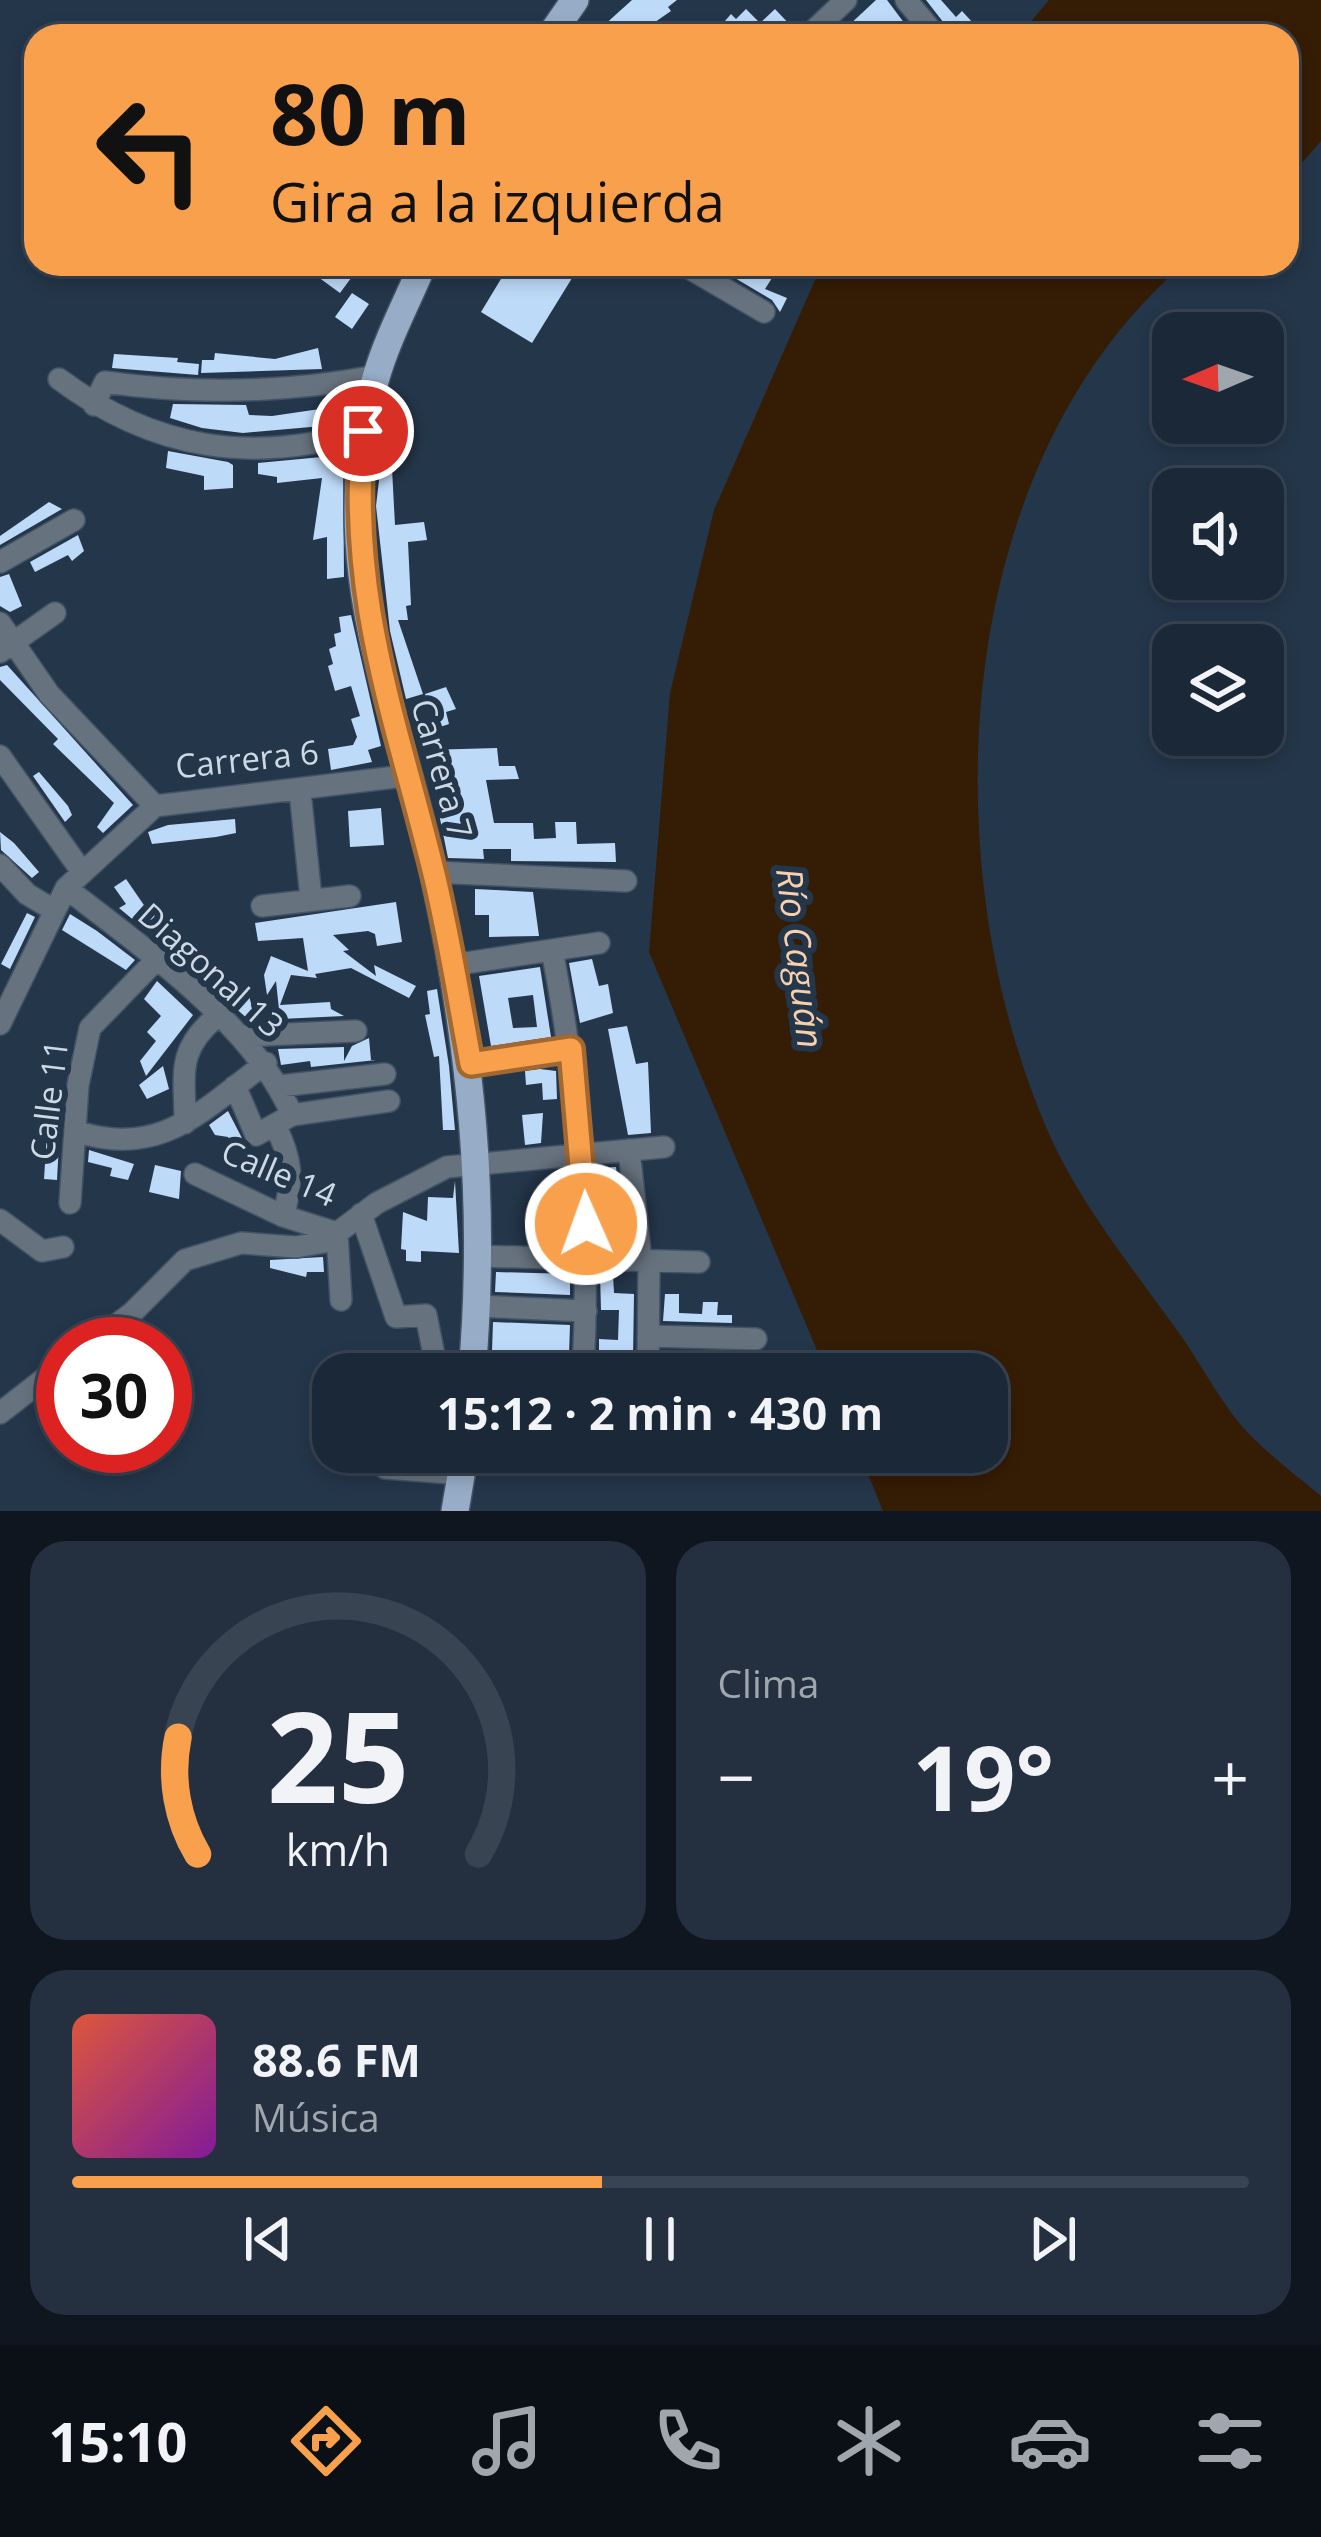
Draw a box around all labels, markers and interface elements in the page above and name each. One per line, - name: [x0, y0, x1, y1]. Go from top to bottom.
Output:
- text: 80 m: [270, 55, 470, 170]
- icon: left: [72, 72, 228, 228]
- text: Gira a la izquierda: [270, 164, 725, 238]
- north arrow: [1152, 312, 1284, 444]
- map controls: [1152, 312, 1284, 756]
- pin: [312, 380, 414, 482]
- icon: arrive: [330, 398, 396, 464]
- button: sound: [1152, 468, 1284, 600]
- button: layers: [1152, 624, 1284, 756]
- street label: Carrera 7: [401, 693, 484, 844]
- street label: Carrera 6: [173, 729, 321, 788]
- water label: Río Caguán: [765, 865, 836, 1051]
- street label: Diagonal 13: [129, 892, 294, 1047]
- street label: Calle 11: [19, 1037, 78, 1163]
- street label: Calle 14: [215, 1128, 344, 1217]
- position arrow: [523, 1161, 649, 1287]
- speed limit sign: 30: [36, 1317, 192, 1473]
- text: 15:12 · 2 min · 430 m: [437, 1382, 883, 1443]
- text: Clima: [718, 1656, 820, 1709]
- text: 25: [266, 1670, 409, 1840]
- text: 19°: [913, 1715, 1054, 1837]
- text: −: [718, 1731, 755, 1821]
- text: +: [1211, 1731, 1249, 1821]
- text: km/h: [286, 1819, 390, 1878]
- text: 88.6 FM: [252, 2029, 421, 2090]
- text: Música: [252, 2090, 380, 2143]
- icon: previous: [235, 2206, 301, 2272]
- icon: pause: [627, 2206, 693, 2272]
- icon: next: [1020, 2206, 1086, 2272]
- icon: directions: [284, 2399, 368, 2483]
- icon: music: [465, 2399, 549, 2483]
- icon: phone: [646, 2399, 730, 2483]
- icon: climate: [827, 2399, 911, 2483]
- icon: car: [1008, 2399, 1092, 2483]
- icon: filters: [1188, 2399, 1272, 2483]
- text: 15:10: [48, 2404, 187, 2478]

